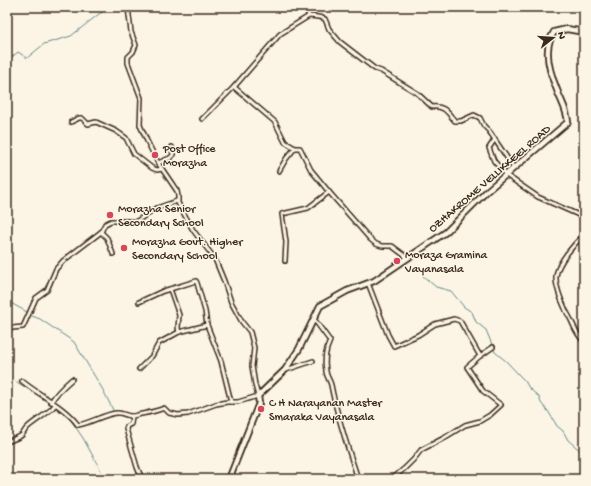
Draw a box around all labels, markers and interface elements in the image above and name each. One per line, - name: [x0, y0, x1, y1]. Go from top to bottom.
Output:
- north arrow: [533, 18, 573, 58]
- text: N: [554, 30, 567, 41]
- street label: OZHAKROME VELLIKKEEL ROAD: [426, 123, 554, 236]
- place label: Post Office Morazha: [162, 143, 216, 171]
- marker: Post Office Morazha: [150, 150, 160, 160]
- place label: Morazha Senior Secondary School: [118, 203, 204, 231]
- marker: Morazha Senior Secondary School: [105, 210, 115, 220]
- place label: Morazha Govt. Higher Secondary School: [132, 236, 244, 264]
- marker: Morazha Govt. Higher Secondary School: [119, 243, 129, 253]
- place label: Moraza Gramina Vayanasala: [404, 249, 488, 277]
- marker: Moraza Gramina Vayanasala: [392, 256, 402, 266]
- place label: C H Narayanan Master Smaraka Vayanasala: [269, 397, 383, 425]
- marker: C H Narayanan Master Smaraka Vayanasala: [256, 404, 266, 414]

